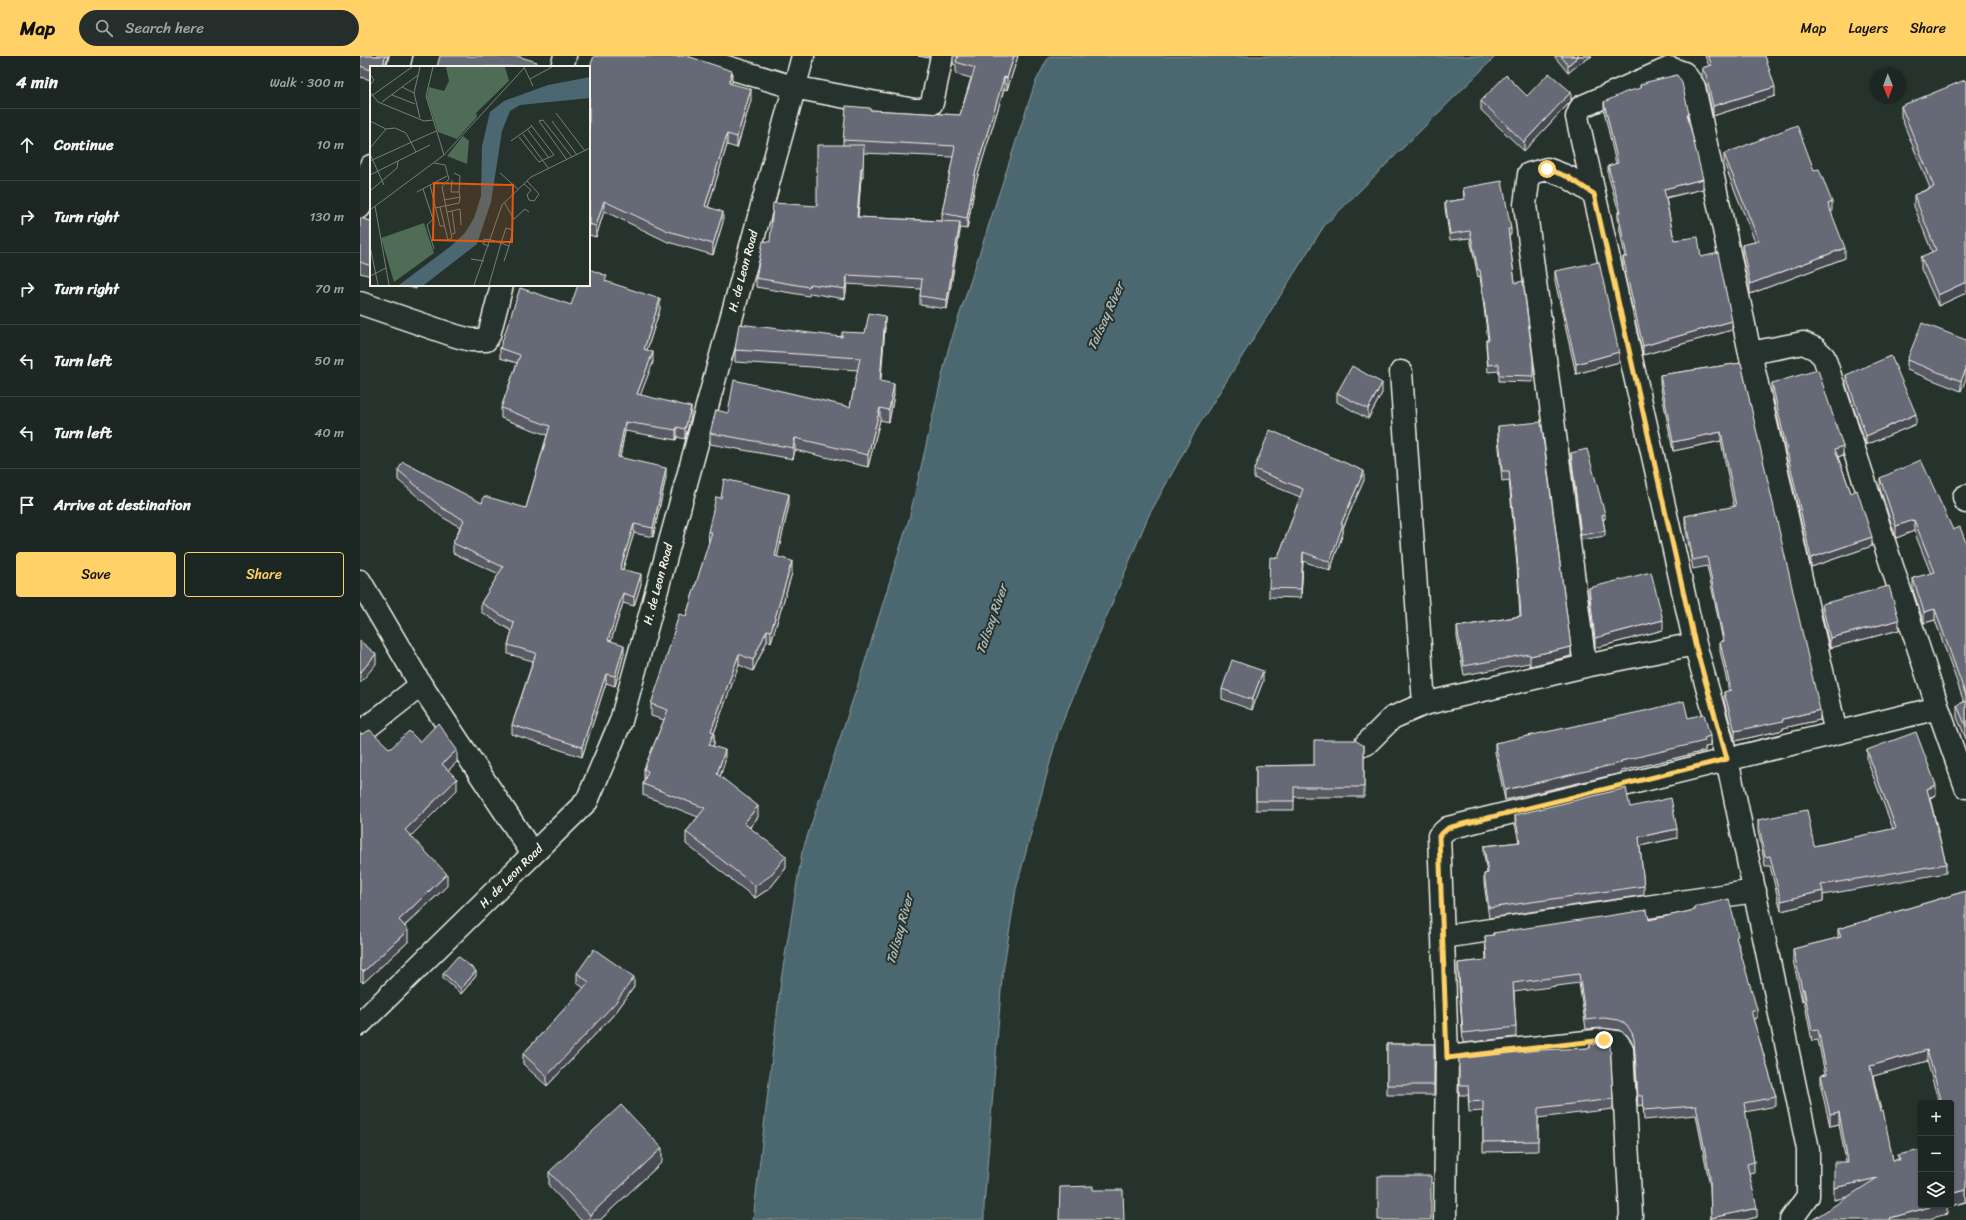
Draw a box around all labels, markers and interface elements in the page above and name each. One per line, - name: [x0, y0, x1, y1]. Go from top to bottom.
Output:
- search box: [79, 10, 359, 46]
- text: Map: [20, 12, 55, 45]
- text: Search here: [125, 15, 204, 41]
- text: Map: [1801, 16, 1826, 41]
- text: Layers: [1848, 16, 1888, 41]
- text: Share: [1910, 16, 1946, 41]
- icon: search: [93, 17, 115, 39]
- inset map: [370, 66, 590, 286]
- text: 4 min: [16, 67, 58, 97]
- north arrow: [1870, 68, 1906, 104]
- text: Walk · 300 m: [270, 71, 344, 94]
- text: Continue: [54, 132, 114, 158]
- text: 10 m: [317, 133, 344, 156]
- icon: ahead: [16, 134, 38, 156]
- route start: [1538, 160, 1556, 178]
- text: Turn right: [54, 204, 119, 230]
- text: 130 m: [310, 205, 344, 228]
- icon: right: [16, 206, 38, 228]
- street label: H. de Leon Road: [722, 227, 765, 314]
- text: Turn right: [54, 276, 119, 302]
- water label: Talisay River: [1080, 276, 1132, 354]
- text: 70 m: [315, 277, 344, 300]
- icon: right: [16, 278, 38, 300]
- text: Turn left: [54, 348, 112, 374]
- text: 50 m: [314, 349, 344, 372]
- icon: left: [16, 350, 38, 372]
- text: Turn left: [54, 420, 112, 446]
- text: 40 m: [314, 421, 344, 444]
- icon: left: [16, 422, 38, 444]
- text: Arrive at destination: [54, 492, 191, 518]
- icon: arrive: [16, 494, 38, 516]
- street label: H. de Leon Road: [637, 540, 680, 627]
- button: Save: [16, 552, 176, 597]
- button: Share: [184, 552, 344, 597]
- water label: Talisay River: [969, 579, 1015, 657]
- street label: H. de Leon Road: [474, 838, 549, 913]
- water label: Talisay River: [879, 889, 921, 967]
- route end: [1595, 1031, 1613, 1049]
- map controls: [1918, 1100, 1954, 1208]
- button: +: [1918, 1100, 1954, 1136]
- button: −: [1918, 1136, 1954, 1172]
- button: layers: [1918, 1172, 1954, 1208]

